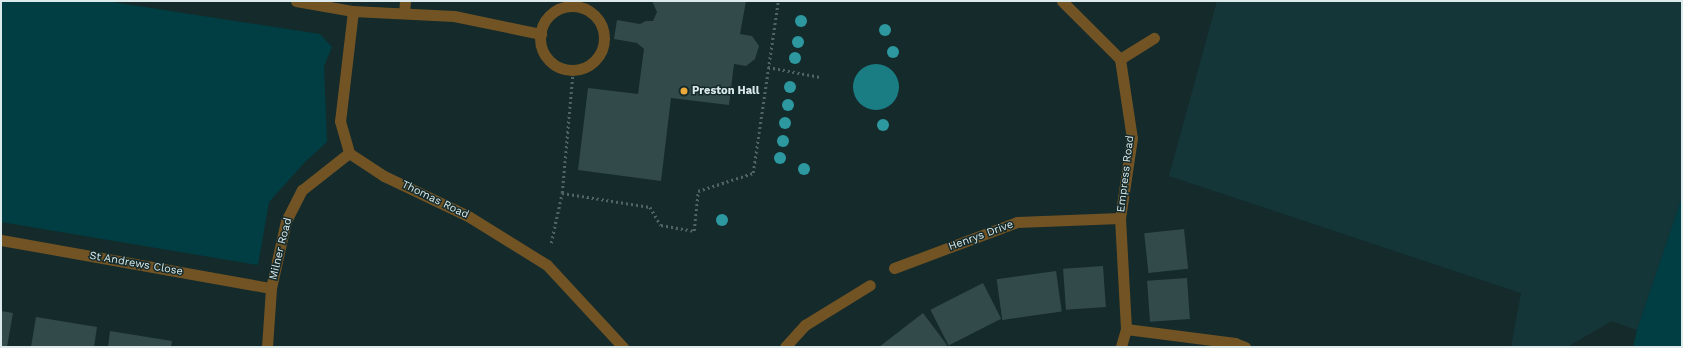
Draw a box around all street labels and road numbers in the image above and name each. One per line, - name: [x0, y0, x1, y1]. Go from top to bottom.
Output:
- street label: Empress Road: [1115, 135, 1137, 213]
- street label: Thomas Road: [399, 178, 471, 222]
- street label: Milner Road: [267, 216, 295, 282]
- street label: Henrys Drive: [947, 218, 1015, 254]
- street label: St Andrews Close: [88, 249, 184, 279]

